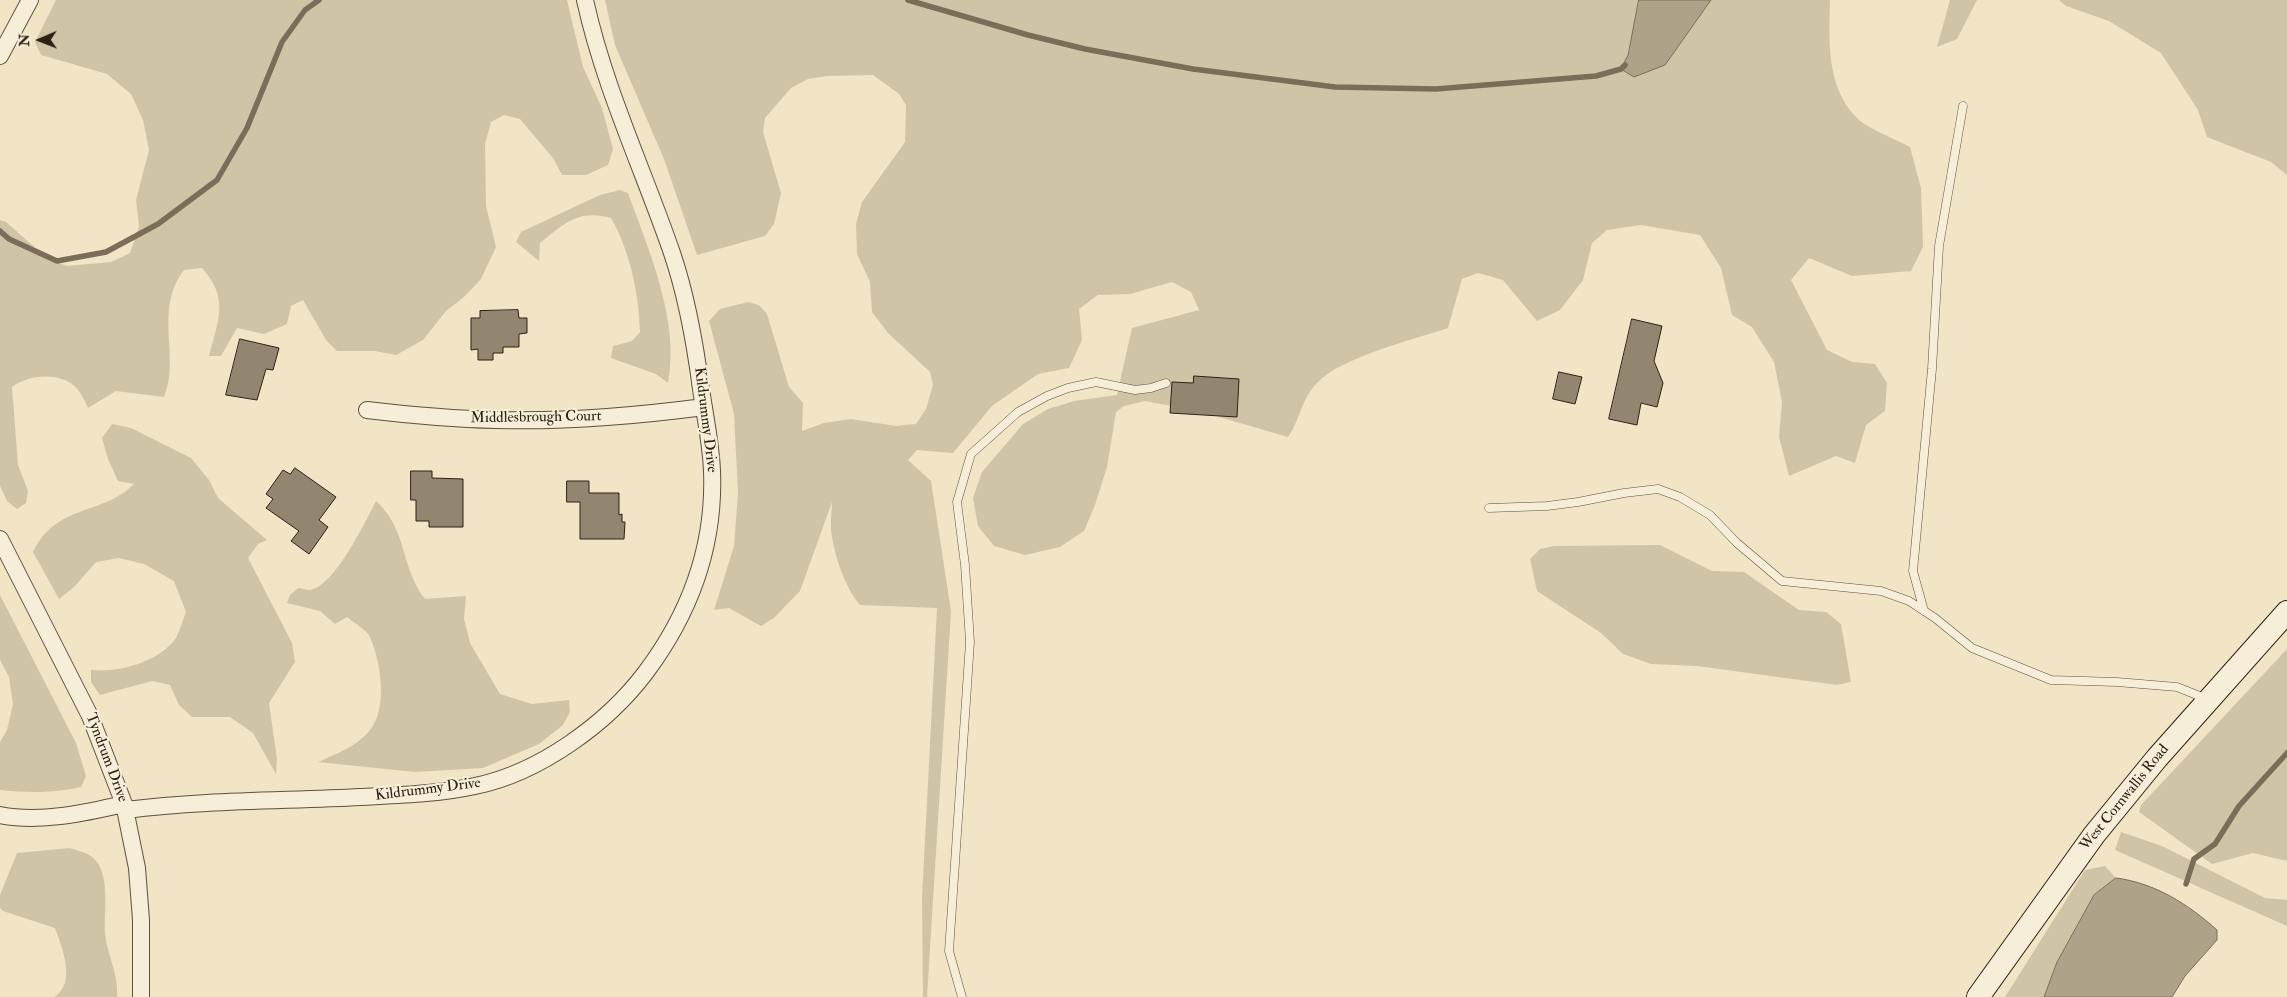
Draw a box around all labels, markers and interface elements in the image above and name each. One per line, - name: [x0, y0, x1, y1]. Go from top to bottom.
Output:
- north arrow: [15, 15, 65, 65]
- text: N: [16, 34, 33, 47]
- street label: Kildrummy Drive: [690, 366, 720, 474]
- street label: Middlesbrough Court: [470, 408, 602, 428]
- street label: Tyndrum Drive: [81, 711, 131, 805]
- street label: West Cornwallis Road: [2077, 741, 2173, 855]
- street label: Kildrummy Drive: [374, 775, 482, 805]

